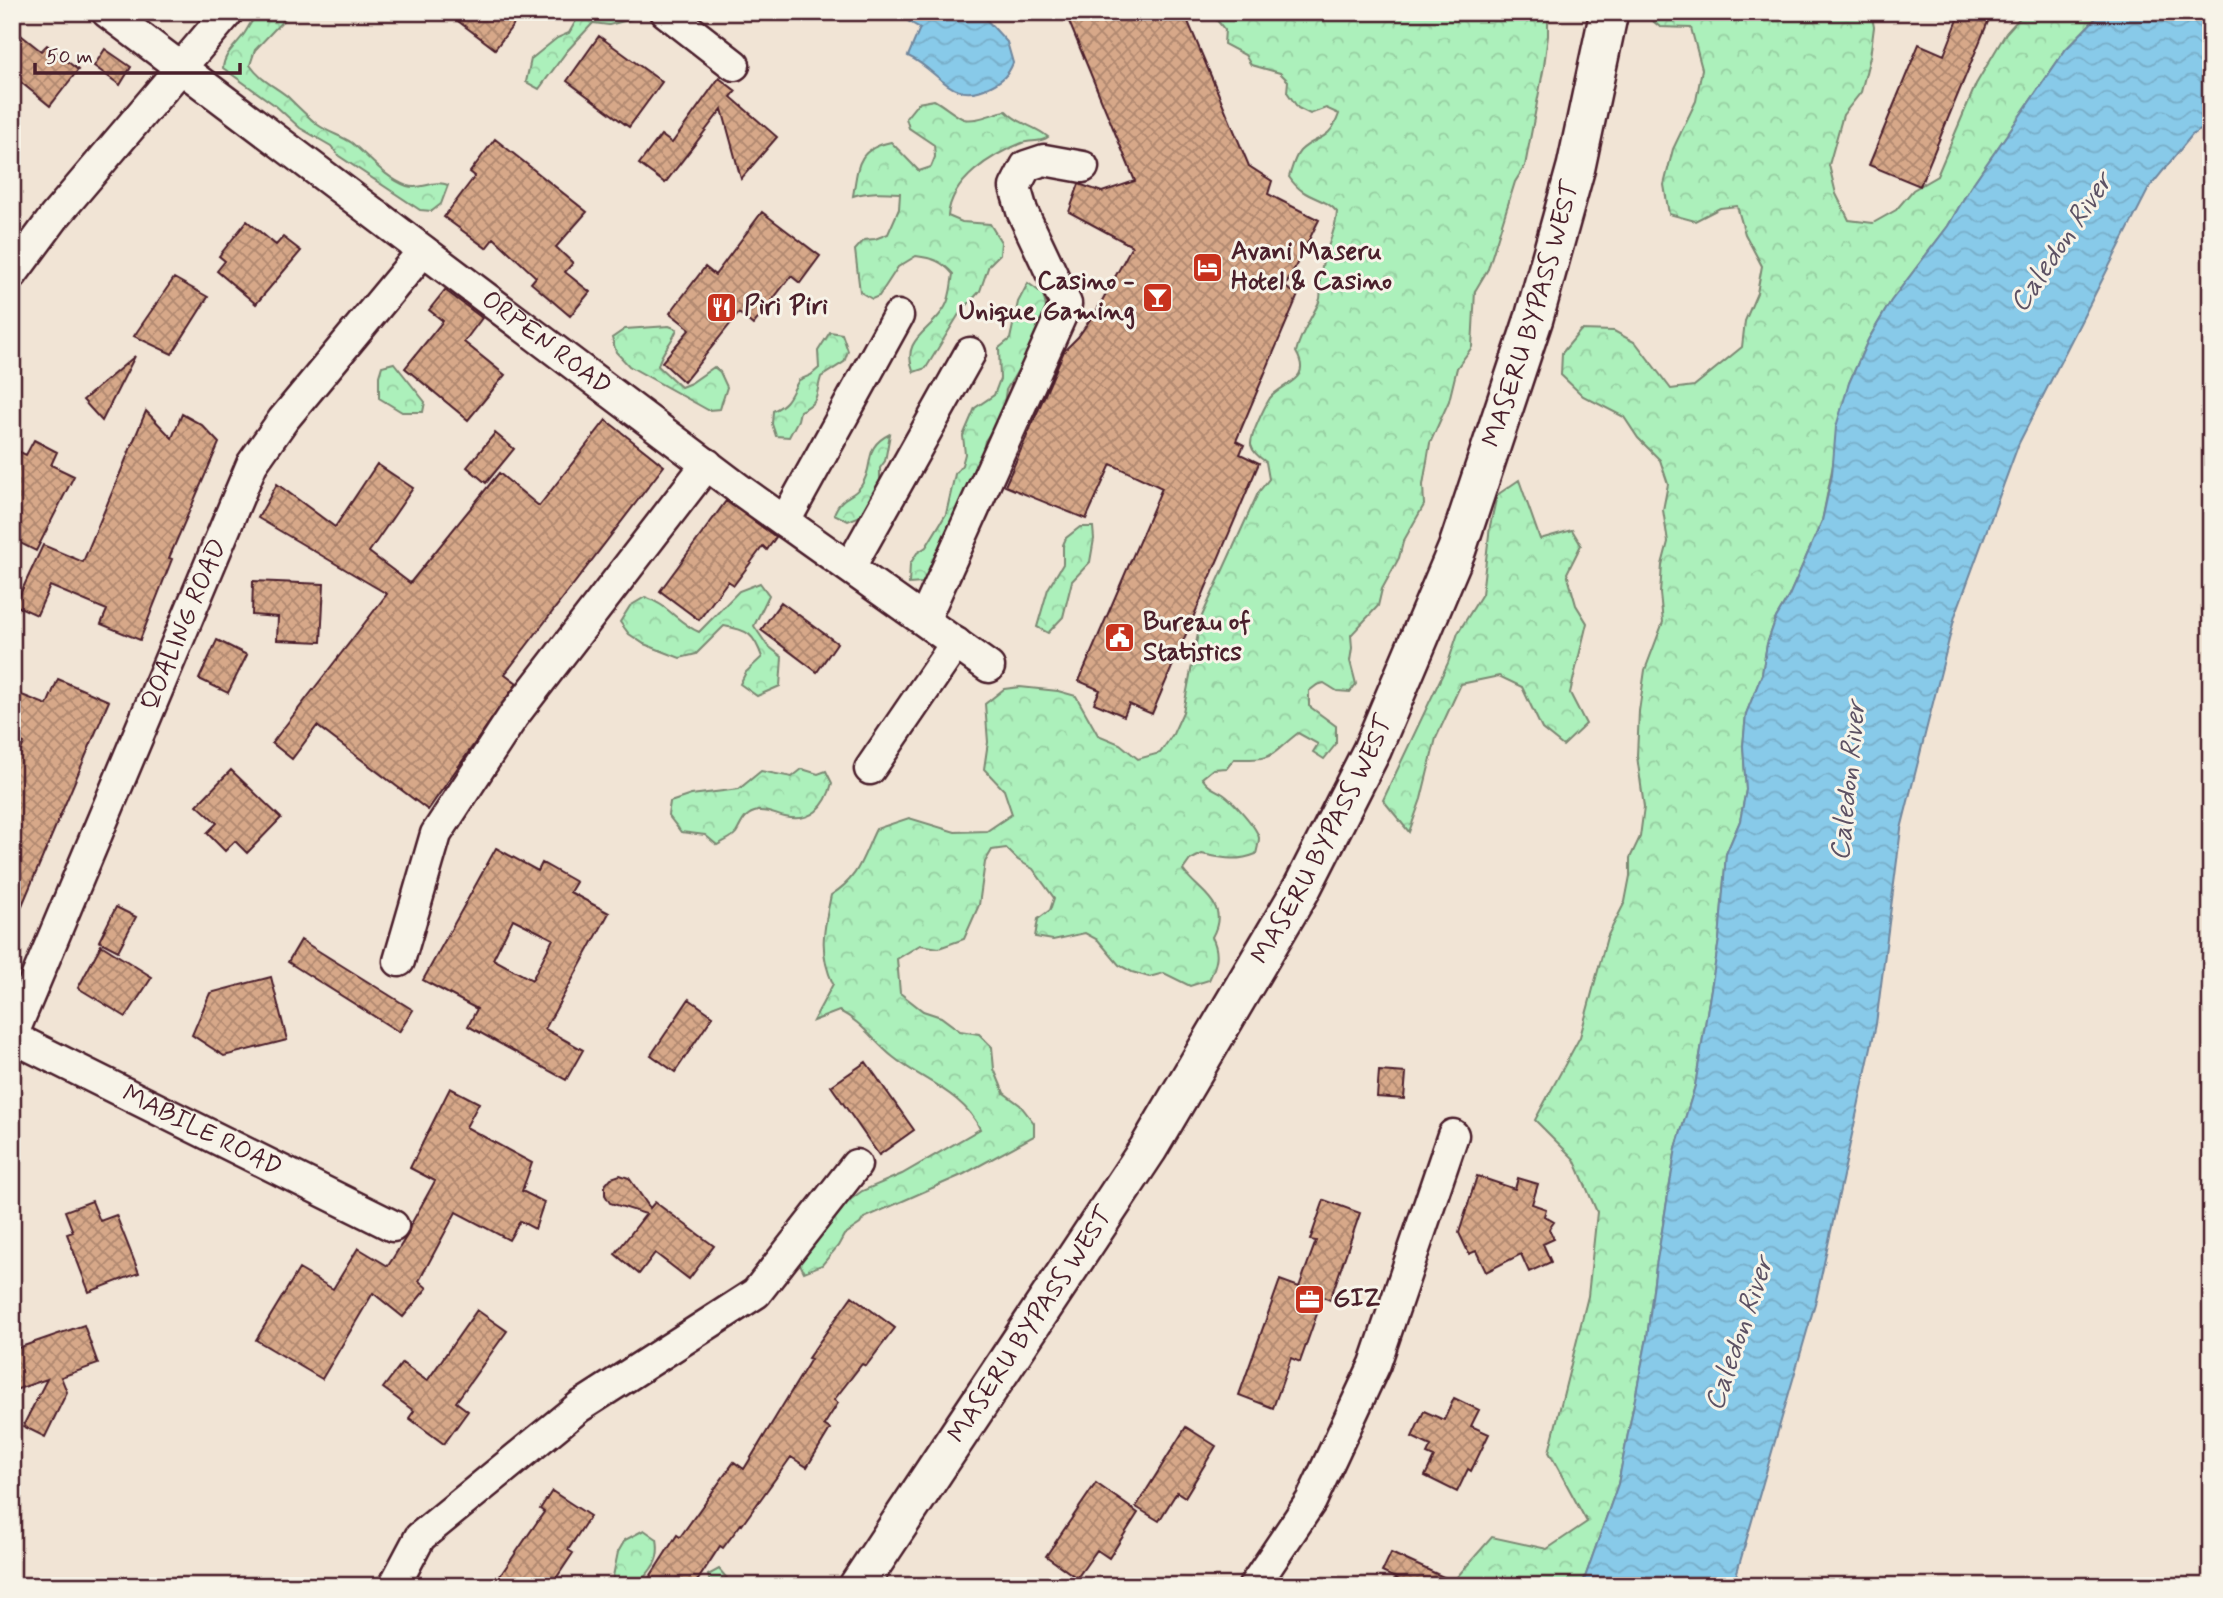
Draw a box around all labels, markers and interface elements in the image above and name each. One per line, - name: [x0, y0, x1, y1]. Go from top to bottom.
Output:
- scale bar: [35, 32, 240, 76]
- text: 50 m: [46, 43, 93, 71]
- water label: Caledon River: [2002, 163, 2124, 320]
- street label: MASERU BYPASS WEST: [1475, 176, 1589, 452]
- place label: Avani Maseru Hotel & Casino: [1231, 235, 1392, 299]
- hotel icon: Avani Maseru Hotel & Casino: [1191, 250, 1225, 284]
- place label: Casino - Unique Gaming: [958, 265, 1135, 330]
- bar icon: Casino - Unique Gaming: [1141, 280, 1175, 314]
- street label: ORPEN ROAD: [474, 283, 618, 404]
- restaurant icon: Piri Piri: [704, 290, 738, 324]
- place label: Piri Piri: [744, 290, 828, 324]
- street label: QOALING ROAD: [133, 534, 236, 716]
- place label: Bureau of Statistics: [1143, 606, 1251, 670]
- public building icon: Bureau of Statistics: [1103, 621, 1137, 655]
- water label: Caledon River: [1822, 696, 1876, 863]
- street label: MASERU BYPASS WEST: [1244, 709, 1402, 971]
- street label: MABILE ROAD: [116, 1077, 288, 1185]
- street label: MASERU BYPASS WEST: [940, 1199, 1122, 1450]
- water label: Caledon River: [1696, 1249, 1785, 1416]
- office icon: GIZ: [1293, 1282, 1327, 1316]
- place label: GIZ: [1333, 1282, 1381, 1316]

